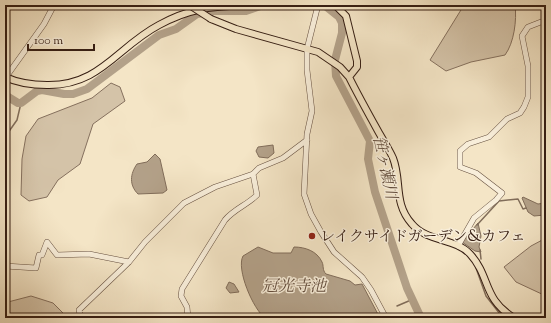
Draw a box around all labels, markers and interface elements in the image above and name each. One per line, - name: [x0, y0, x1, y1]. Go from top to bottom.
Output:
- scale bar: [28, 26, 94, 52]
- text: 100 m: [34, 32, 63, 50]
- water label: 笹ヶ瀬川: [366, 134, 402, 203]
- place label: レイクサイドガーデン&カフェ: [320, 227, 526, 248]
- marker: レイクサイドガーデン&カフェ: [307, 231, 317, 241]
- water label: 冠光寺池: [262, 276, 328, 299]

